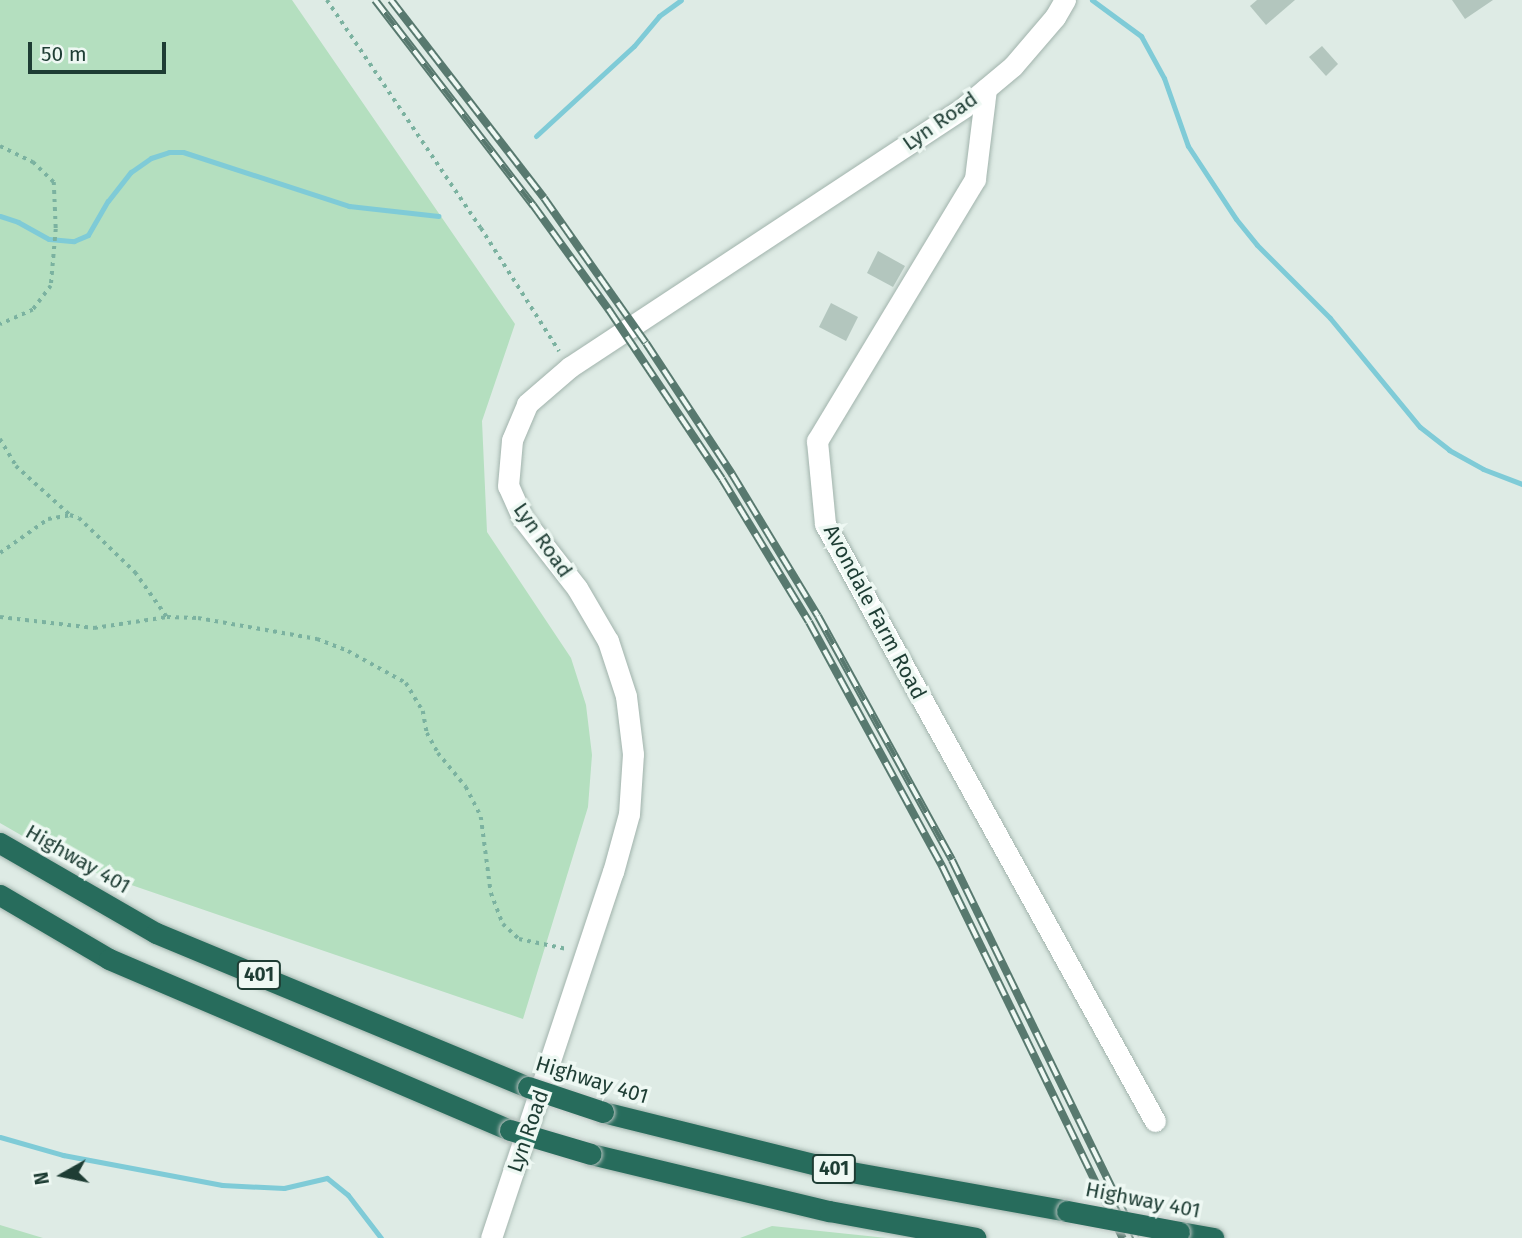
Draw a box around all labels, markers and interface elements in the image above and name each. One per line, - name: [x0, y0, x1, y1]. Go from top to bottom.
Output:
- scale bar: [32, 28, 170, 72]
- text: 50 m: [41, 41, 87, 67]
- street label: Lyn Road: [898, 86, 982, 156]
- street label: Lyn Road: [508, 498, 578, 582]
- street label: Avondale Farm Road: [818, 520, 932, 704]
- street label: Highway 401: [21, 819, 135, 899]
- road number: 401: [236, 959, 282, 990]
- street label: Highway 401: [533, 1051, 651, 1109]
- street label: Lyn Road: [502, 1086, 554, 1176]
- north arrow: [28, 1140, 98, 1210]
- road number: 401: [811, 1154, 857, 1184]
- text: N: [29, 1170, 54, 1186]
- street label: Highway 401: [1083, 1176, 1203, 1224]

